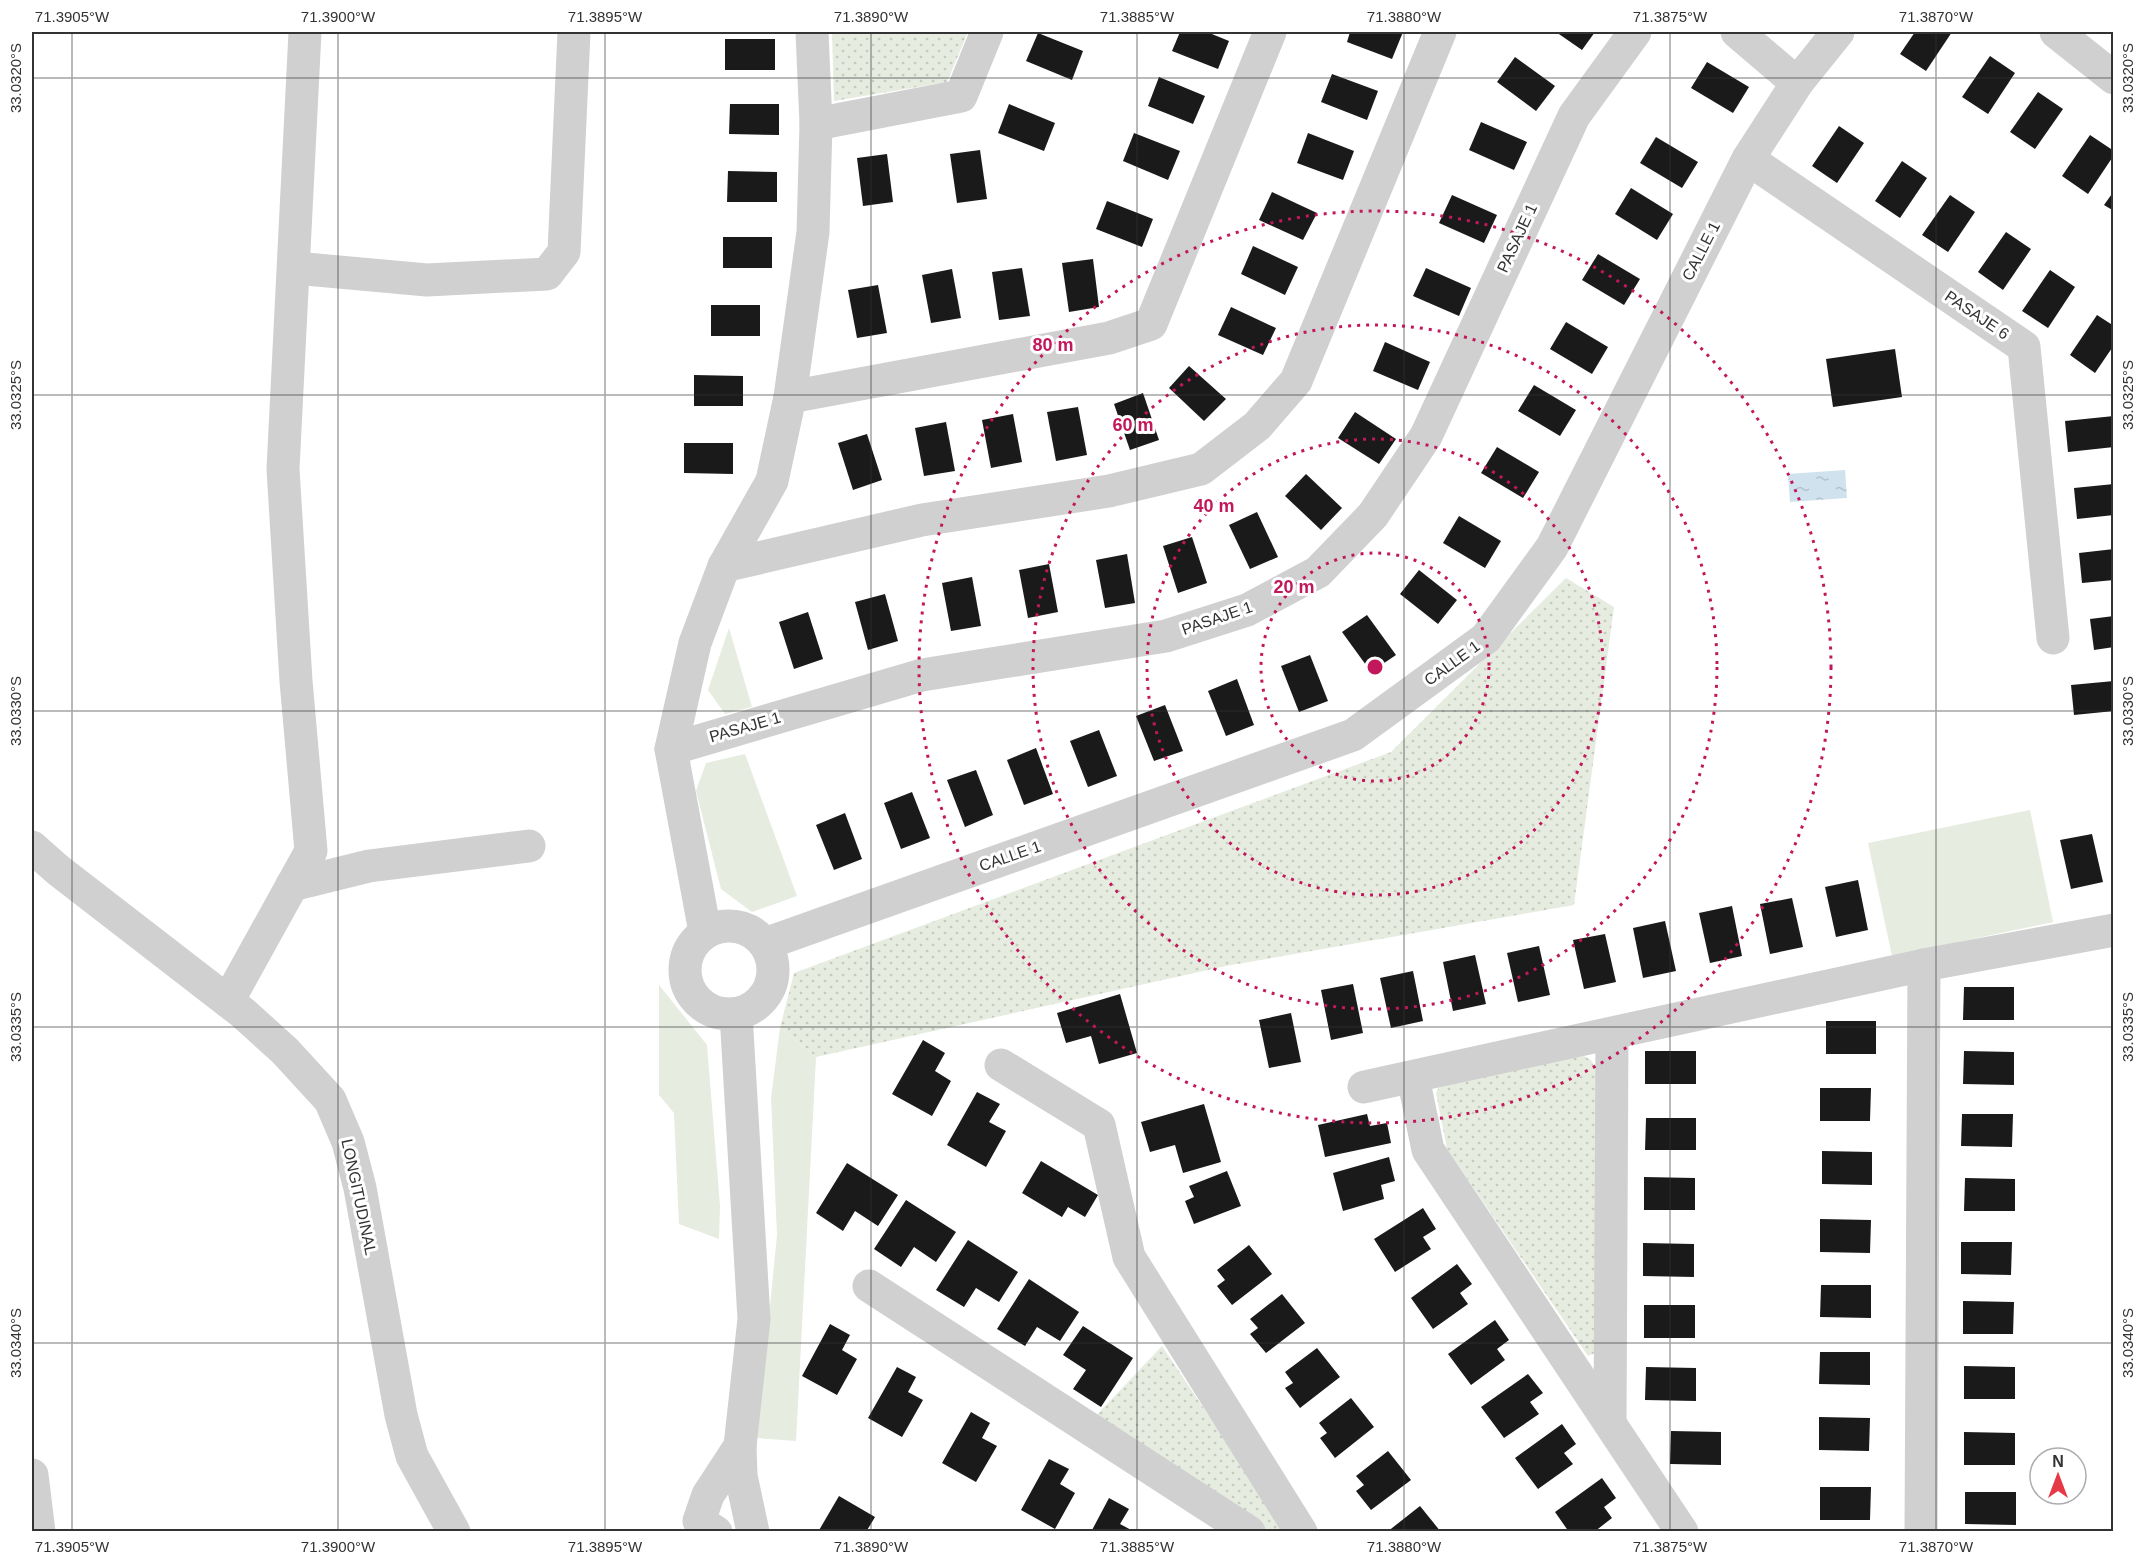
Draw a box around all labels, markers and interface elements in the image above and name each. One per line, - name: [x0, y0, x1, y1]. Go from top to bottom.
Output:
- text: 71.3905°W: [35, 8, 110, 25]
- text: 71.3900°W: [301, 8, 376, 25]
- text: 71.3895°W: [568, 8, 643, 25]
- text: 71.3890°W: [834, 8, 909, 25]
- text: 71.3885°W: [1100, 8, 1175, 25]
- text: 71.3880°W: [1367, 8, 1442, 25]
- text: 71.3875°W: [1633, 8, 1708, 25]
- text: 71.3870°W: [1899, 8, 1974, 25]
- text: 33.0320°S: [7, 43, 24, 113]
- text: 33.0320°S: [2119, 43, 2136, 113]
- street label: PASAJE 1: [1494, 201, 1540, 275]
- street label: CALLE 1: [1679, 219, 1723, 283]
- street label: PASAJE 6: [1942, 287, 2012, 343]
- text: 80 m: [1032, 335, 1074, 355]
- text: 33.0325°S: [7, 360, 24, 430]
- text: 33.0325°S: [2119, 360, 2136, 430]
- text: 60 m: [1112, 415, 1154, 435]
- text: 40 m: [1193, 496, 1235, 516]
- text: 20 m: [1273, 577, 1315, 597]
- street label: PASAJE 1: [1179, 598, 1255, 638]
- street label: CALLE 1: [1421, 637, 1483, 689]
- centre of rings: [1365, 657, 1385, 677]
- text: 33.0330°S: [7, 676, 24, 746]
- text: 33.0330°S: [2119, 676, 2136, 746]
- street label: PASAJE 1: [707, 709, 783, 745]
- street label: CALLE 1: [977, 838, 1043, 874]
- text: 33.0335°S: [7, 992, 24, 1062]
- text: 33.0335°S: [2119, 992, 2136, 1062]
- street label: LONGITUDINAL: [338, 1137, 380, 1257]
- text: 33.0340°S: [7, 1308, 24, 1378]
- text: 33.0340°S: [2119, 1308, 2136, 1378]
- north arrow: [2028, 1446, 2088, 1506]
- text: N: [2052, 1453, 2064, 1470]
- text: 71.3905°W: [35, 1538, 110, 1555]
- text: 71.3900°W: [301, 1538, 376, 1555]
- text: 71.3895°W: [568, 1538, 643, 1555]
- text: 71.3890°W: [834, 1538, 909, 1555]
- text: 71.3885°W: [1100, 1538, 1175, 1555]
- text: 71.3880°W: [1367, 1538, 1442, 1555]
- text: 71.3875°W: [1633, 1538, 1708, 1555]
- text: 71.3870°W: [1899, 1538, 1974, 1555]

